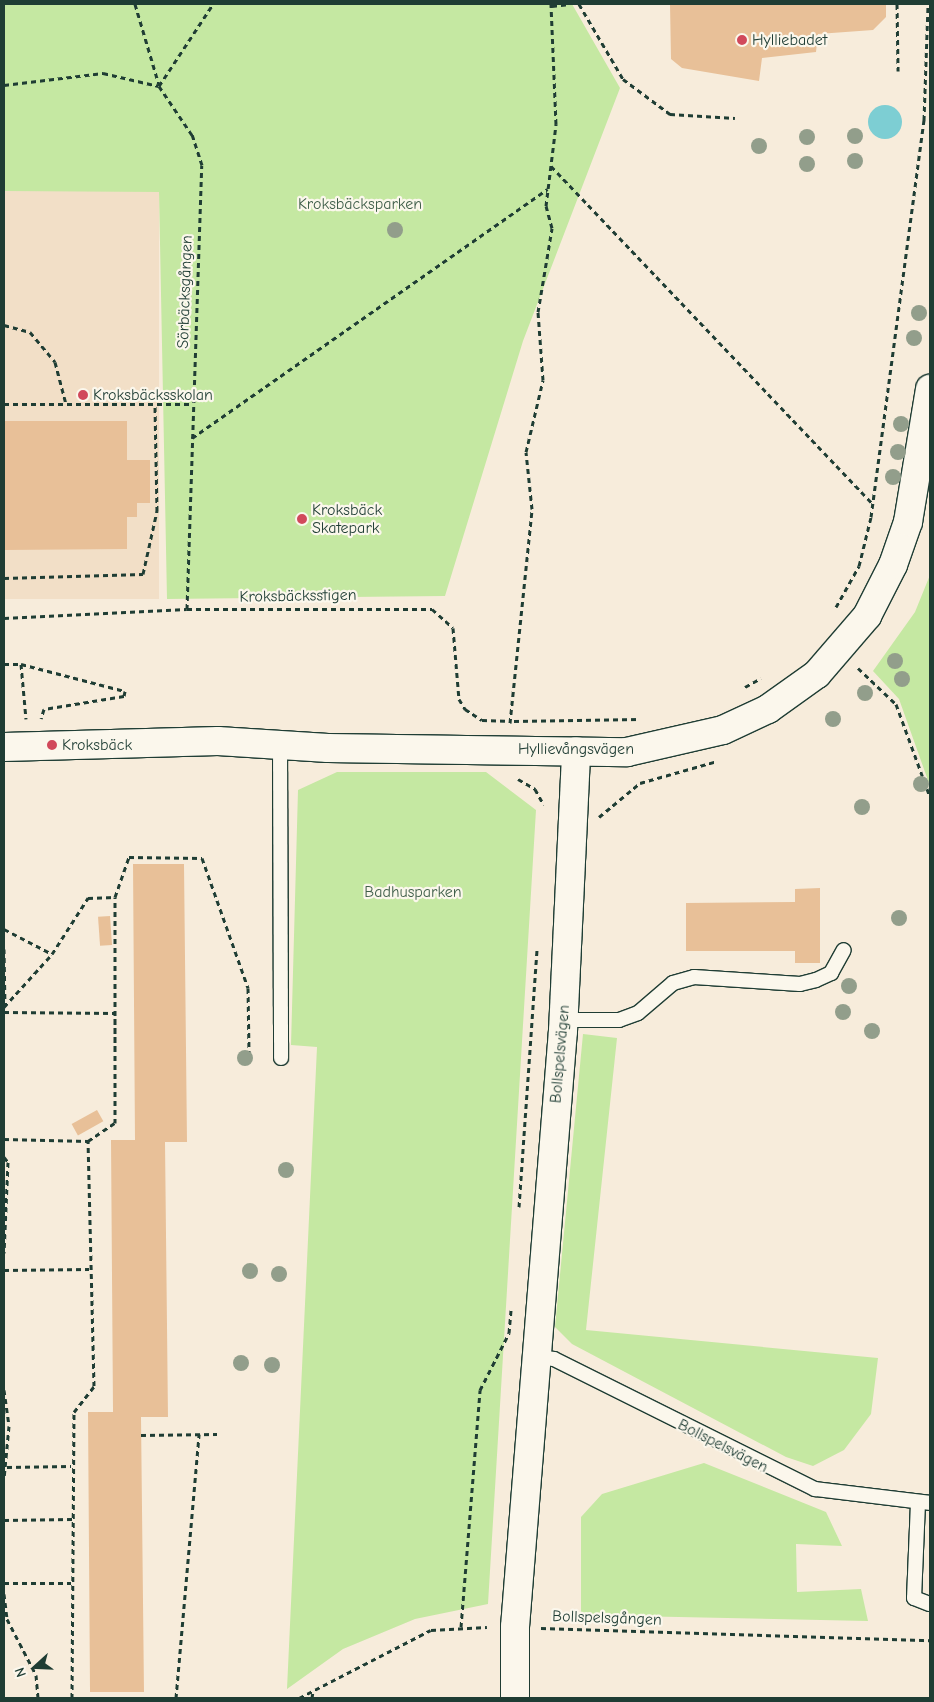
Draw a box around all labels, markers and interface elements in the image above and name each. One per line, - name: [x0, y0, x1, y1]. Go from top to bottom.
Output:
- place label: Hylliebadet: [752, 30, 827, 50]
- marker: Hylliebadet: [736, 34, 748, 46]
- park label: Kroksbäcksparken: [298, 194, 422, 214]
- street label: Sörbäcksgången: [173, 235, 197, 349]
- place label: Kroksbäcksskolan: [93, 385, 213, 405]
- marker: Kroksbäcksskolan: [77, 389, 89, 401]
- place label: Kroksbäck Skatepark: [312, 500, 382, 538]
- marker: Kroksbäck Skatepark: [296, 513, 308, 525]
- street label: Kroksbäcksstigen: [239, 585, 357, 607]
- place label: Kroksbäck: [62, 735, 132, 755]
- marker: Kroksbäck: [46, 739, 58, 751]
- street label: Hyllievångsvägen: [518, 739, 634, 759]
- park label: Badhusparken: [364, 882, 462, 902]
- street label: Bollspelsvägen: [546, 1004, 574, 1104]
- street label: Bollspelsvägen: [675, 1415, 771, 1477]
- street label: Bollspelsgången: [552, 1606, 662, 1630]
- north arrow: [10, 1642, 60, 1692]
- text: N: [11, 1665, 30, 1680]

